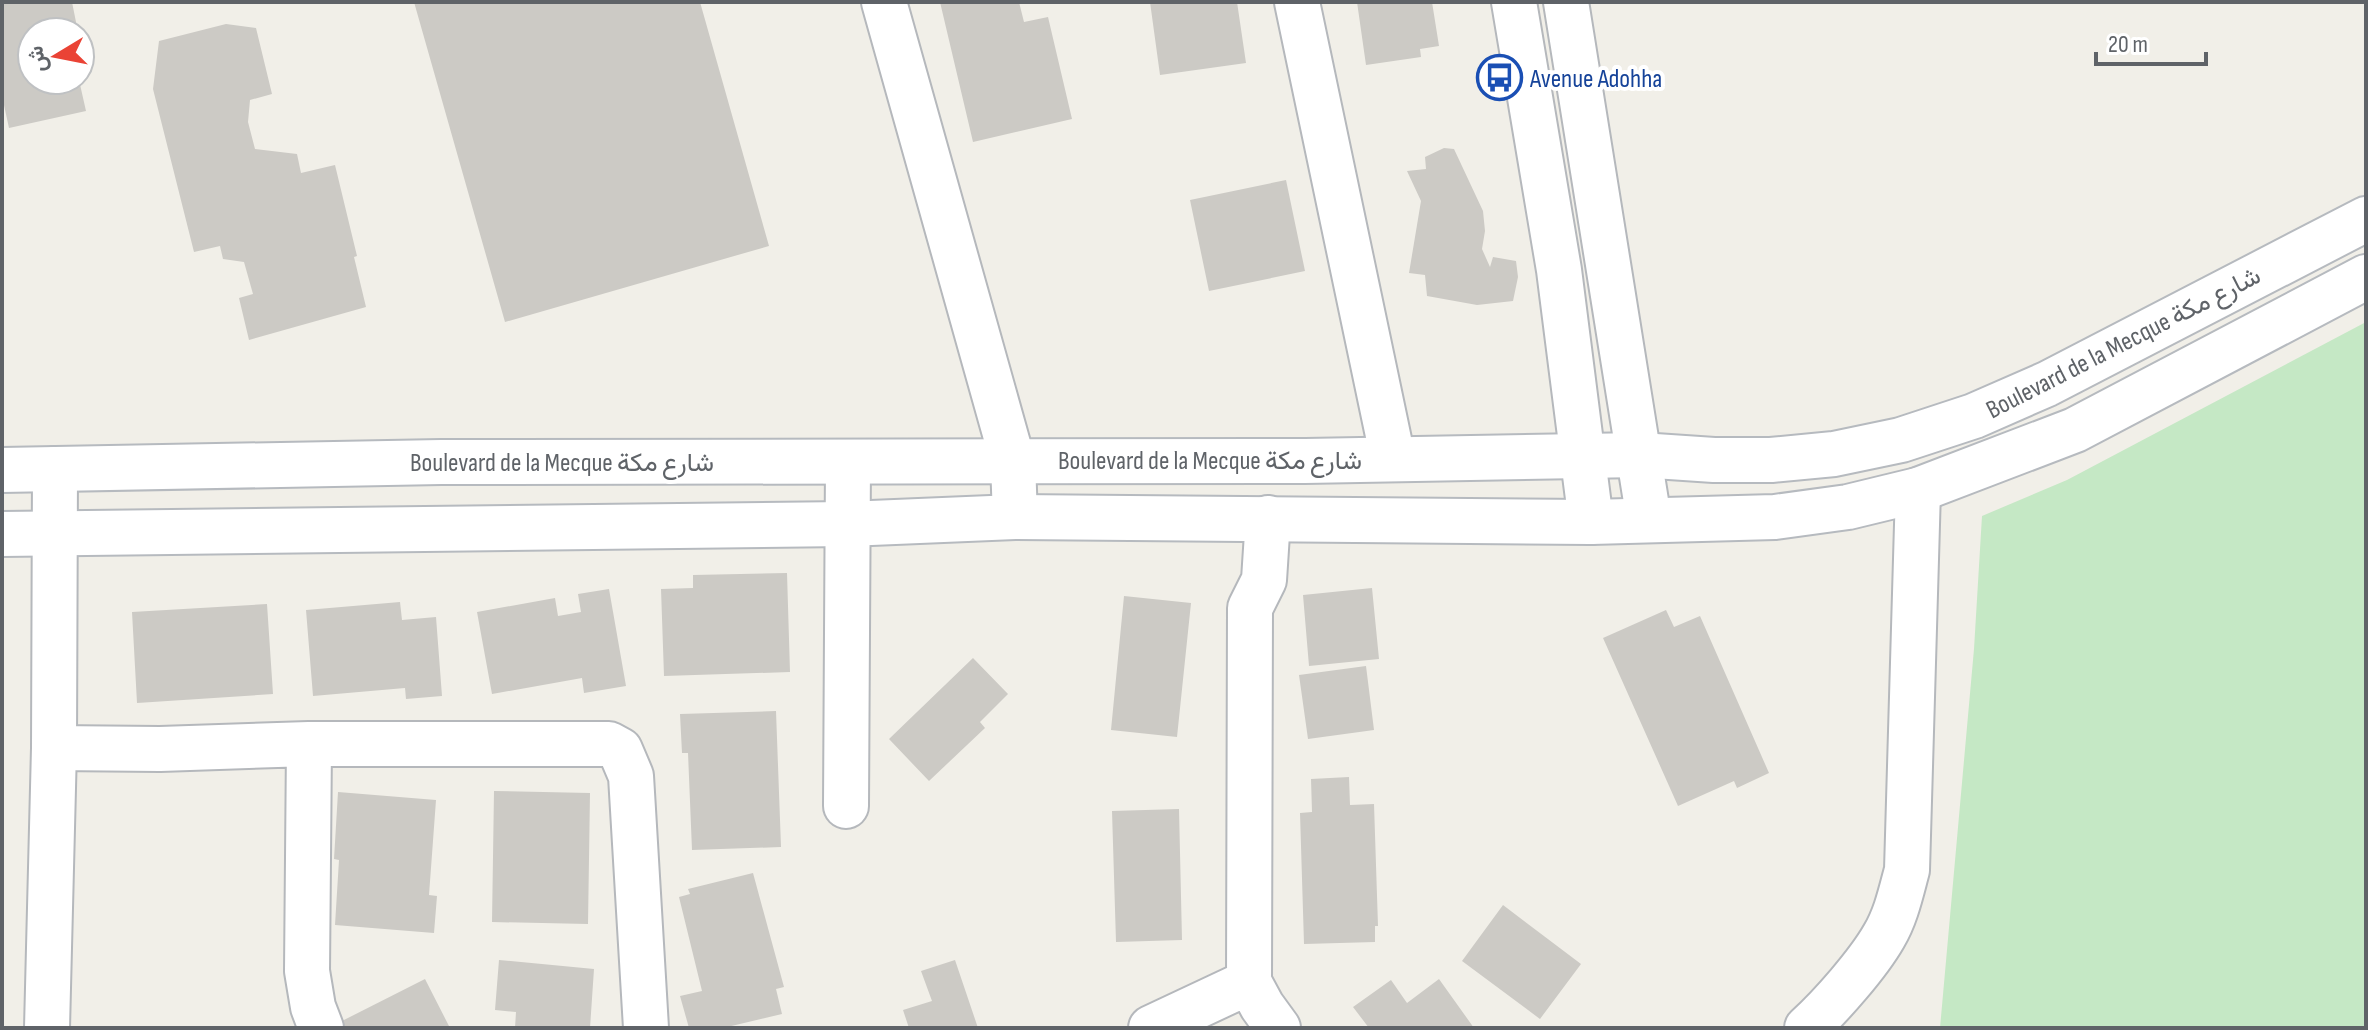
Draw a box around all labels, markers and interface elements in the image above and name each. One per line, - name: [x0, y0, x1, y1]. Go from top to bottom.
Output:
- north arrow: [16, 16, 96, 96]
- scale bar: [2096, 16, 2206, 66]
- text: 20 m: [2108, 30, 2148, 59]
- text: ش: [22, 44, 53, 75]
- bus stop icon: Avenue Adohha: [1475, 54, 1523, 102]
- place label: Avenue Adohha: [1529, 64, 1662, 95]
- street label: Boulevard de la Mecque شارع مكة: [1981, 261, 2267, 427]
- street label: Boulevard de la Mecque شارع مكة: [1058, 446, 1362, 478]
- street label: Boulevard de la Mecque شارع مكة: [410, 448, 714, 480]

